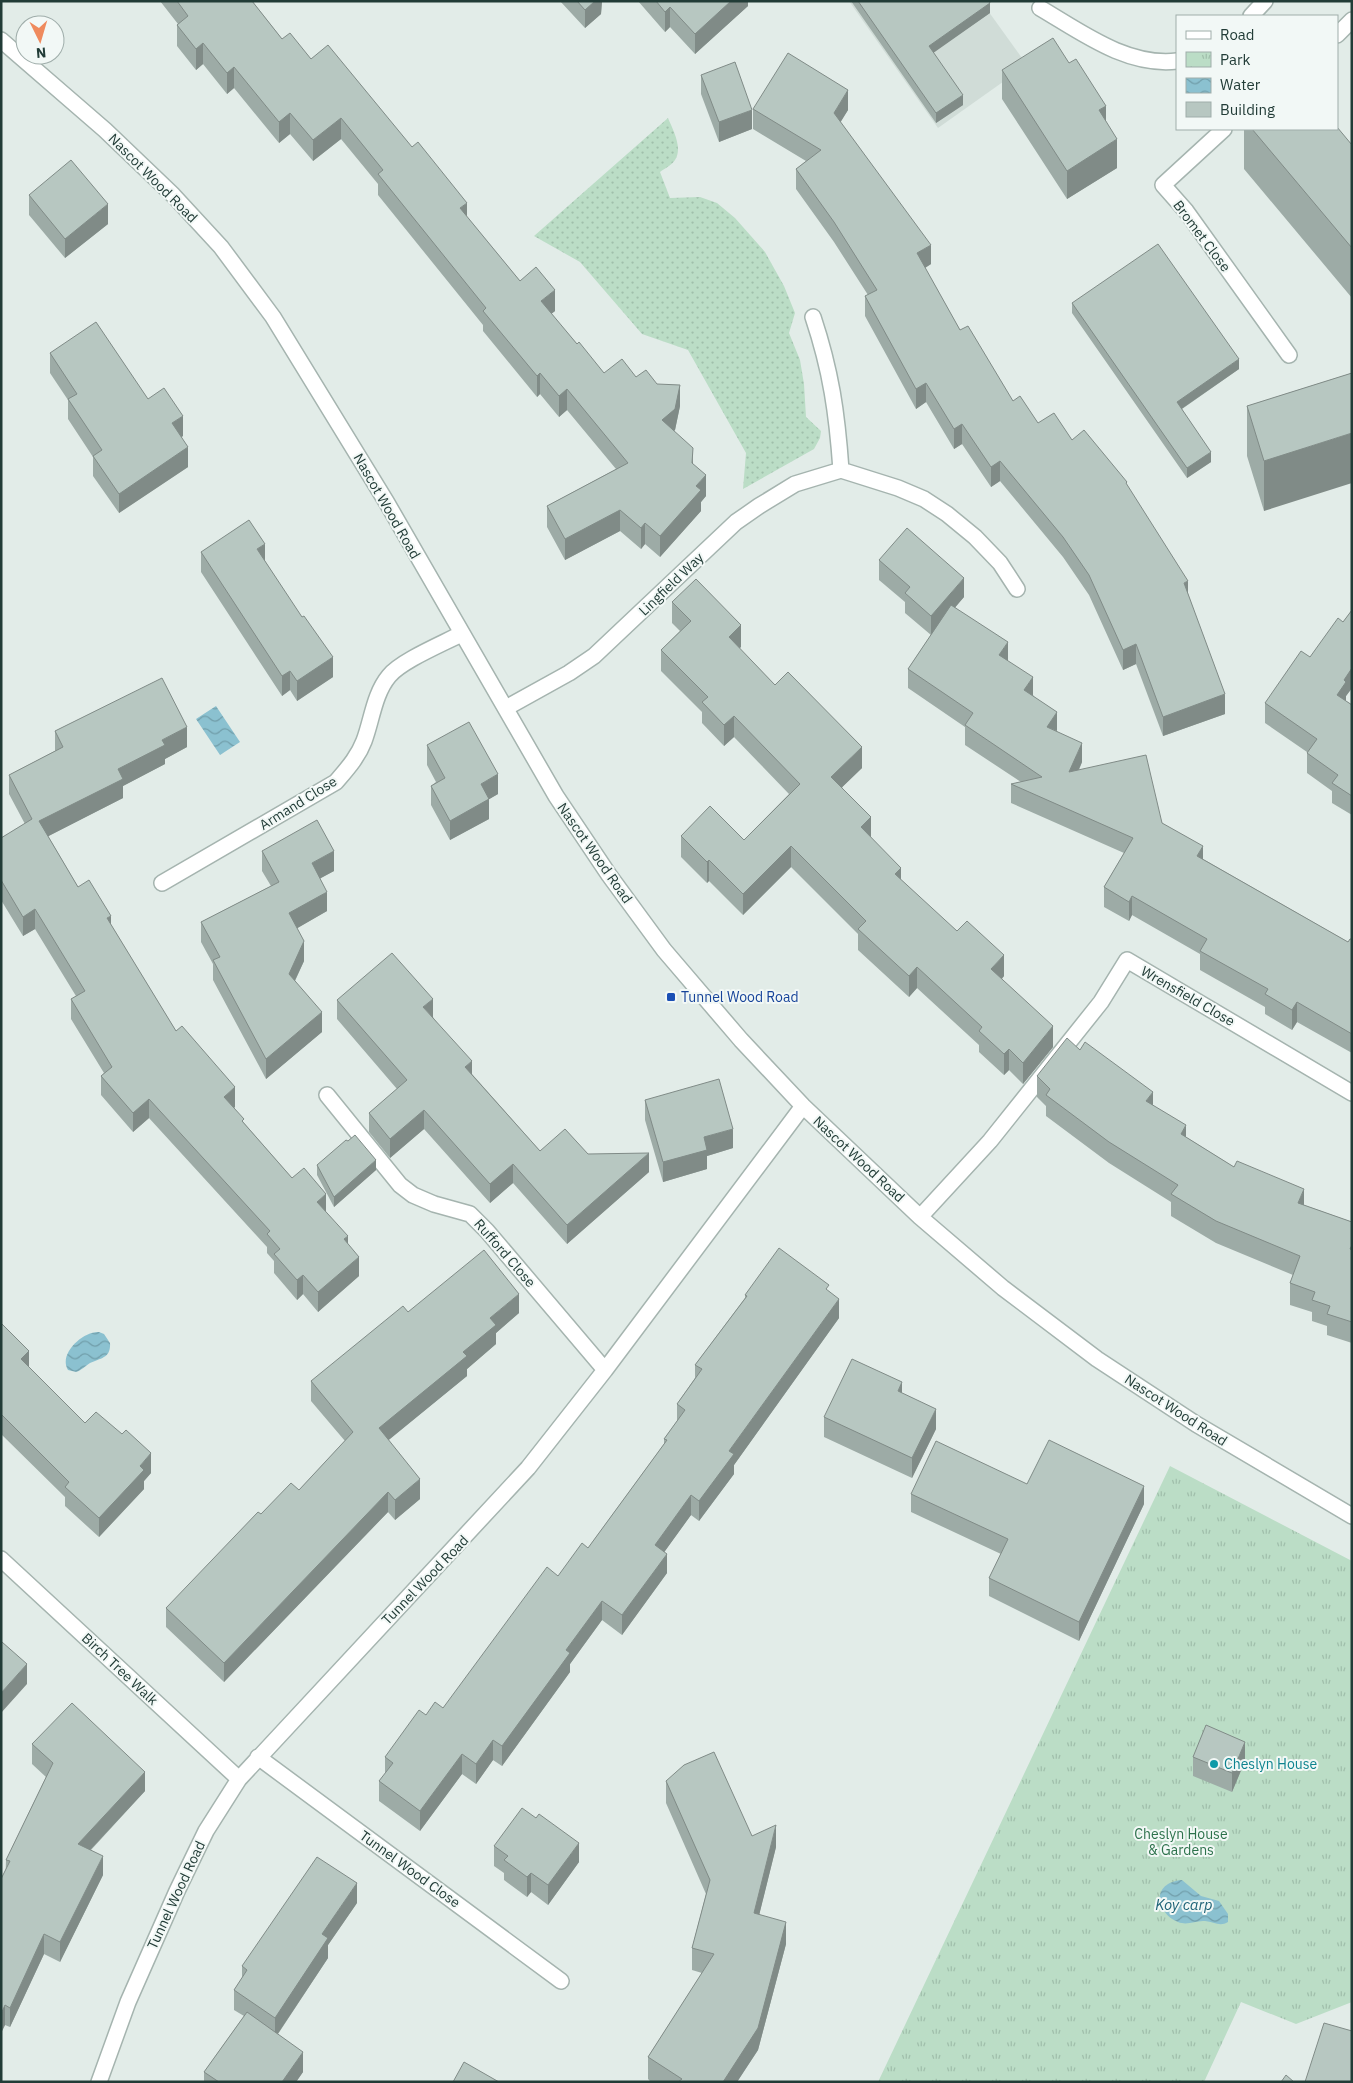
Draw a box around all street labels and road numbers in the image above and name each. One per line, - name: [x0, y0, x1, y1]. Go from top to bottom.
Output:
- street label: Nascot Wood Road: [105, 130, 201, 226]
- street label: Bromet Close: [1169, 197, 1235, 276]
- street label: Nascot Wood Road: [350, 450, 424, 562]
- street label: Lingfield Way: [635, 549, 707, 619]
- street label: Armand Close: [256, 772, 340, 834]
- street label: Nascot Wood Road: [554, 799, 636, 907]
- street label: Wrensfield Close: [1138, 962, 1238, 1030]
- street label: Nascot Wood Road: [809, 1112, 909, 1206]
- street label: Rufford Close: [470, 1215, 540, 1291]
- street label: Nascot Wood Road: [1121, 1370, 1231, 1450]
- street label: Tunnel Wood Road: [378, 1531, 472, 1629]
- street label: Birch Tree Walk: [78, 1629, 162, 1709]
- street label: Tunnel Wood Close: [356, 1826, 464, 1912]
- street label: Tunnel Wood Road: [143, 1838, 209, 1952]

